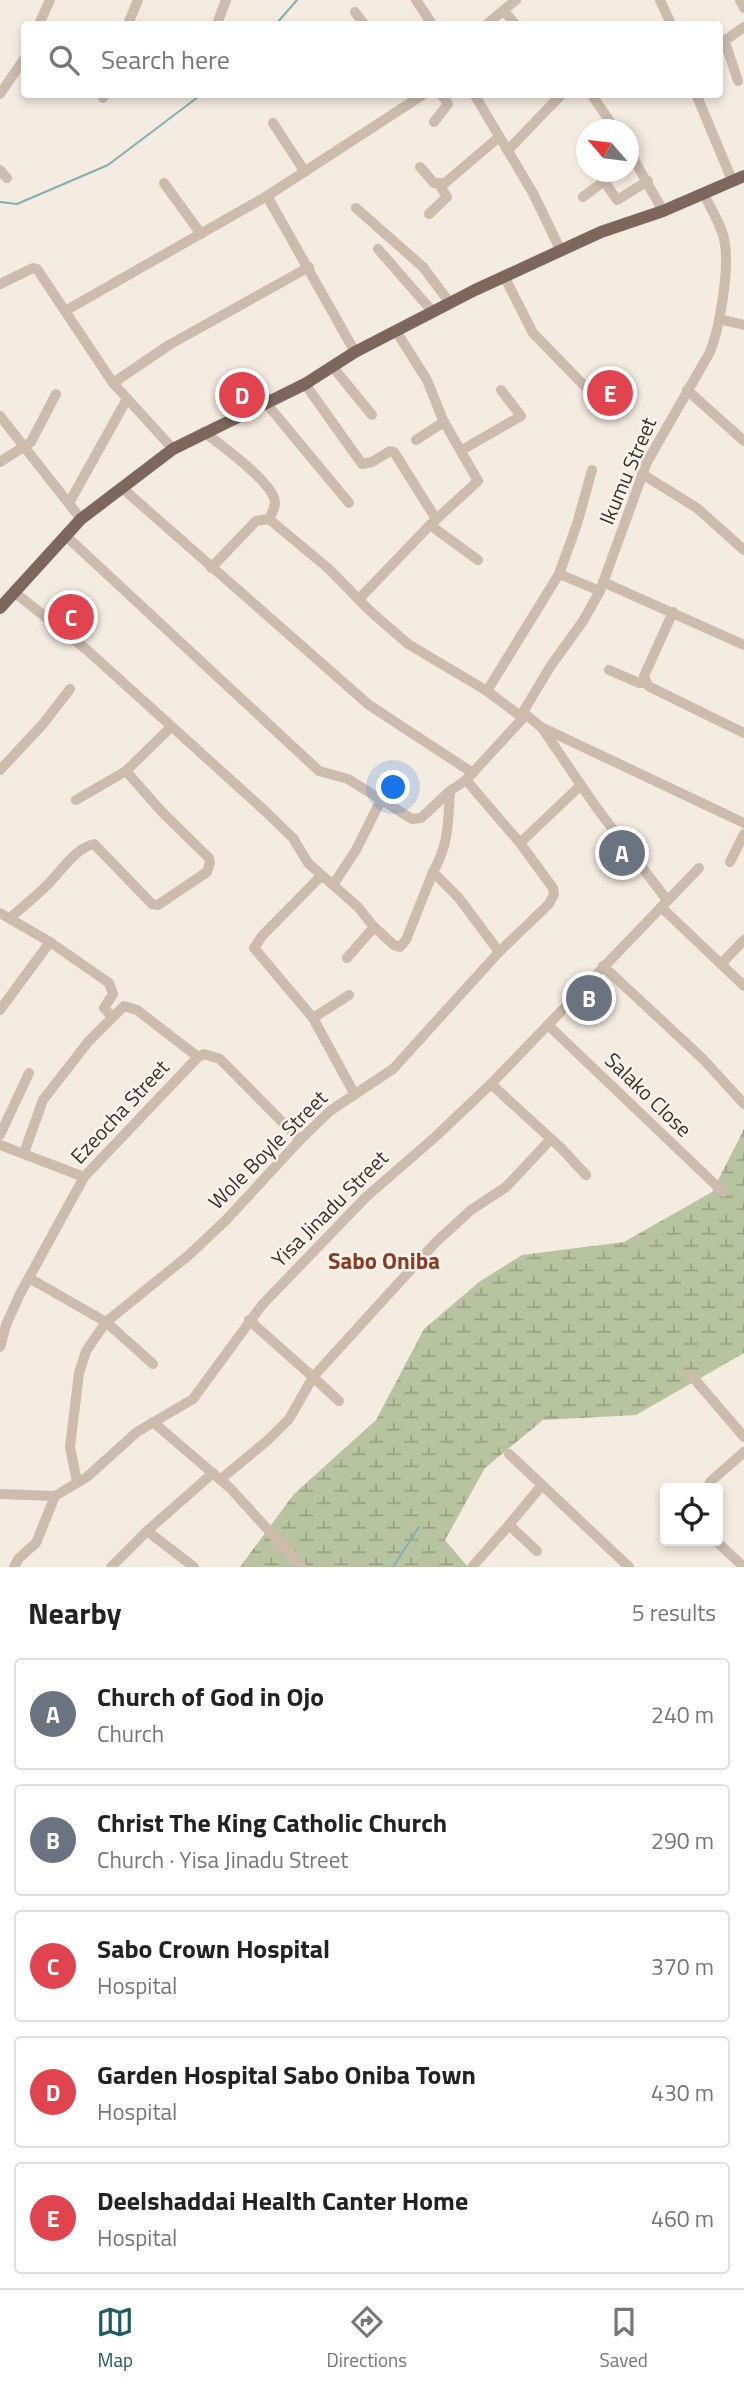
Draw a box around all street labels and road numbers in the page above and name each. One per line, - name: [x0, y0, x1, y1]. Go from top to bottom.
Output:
- street label: Ikumu Street: [590, 411, 664, 529]
- street label: Salako Close: [598, 1044, 700, 1144]
- street label: Ezeocha Street: [62, 1051, 177, 1171]
- street label: Wole Boyle Street: [200, 1082, 335, 1216]
- street label: Yisa Jinadu Street: [263, 1142, 396, 1274]

